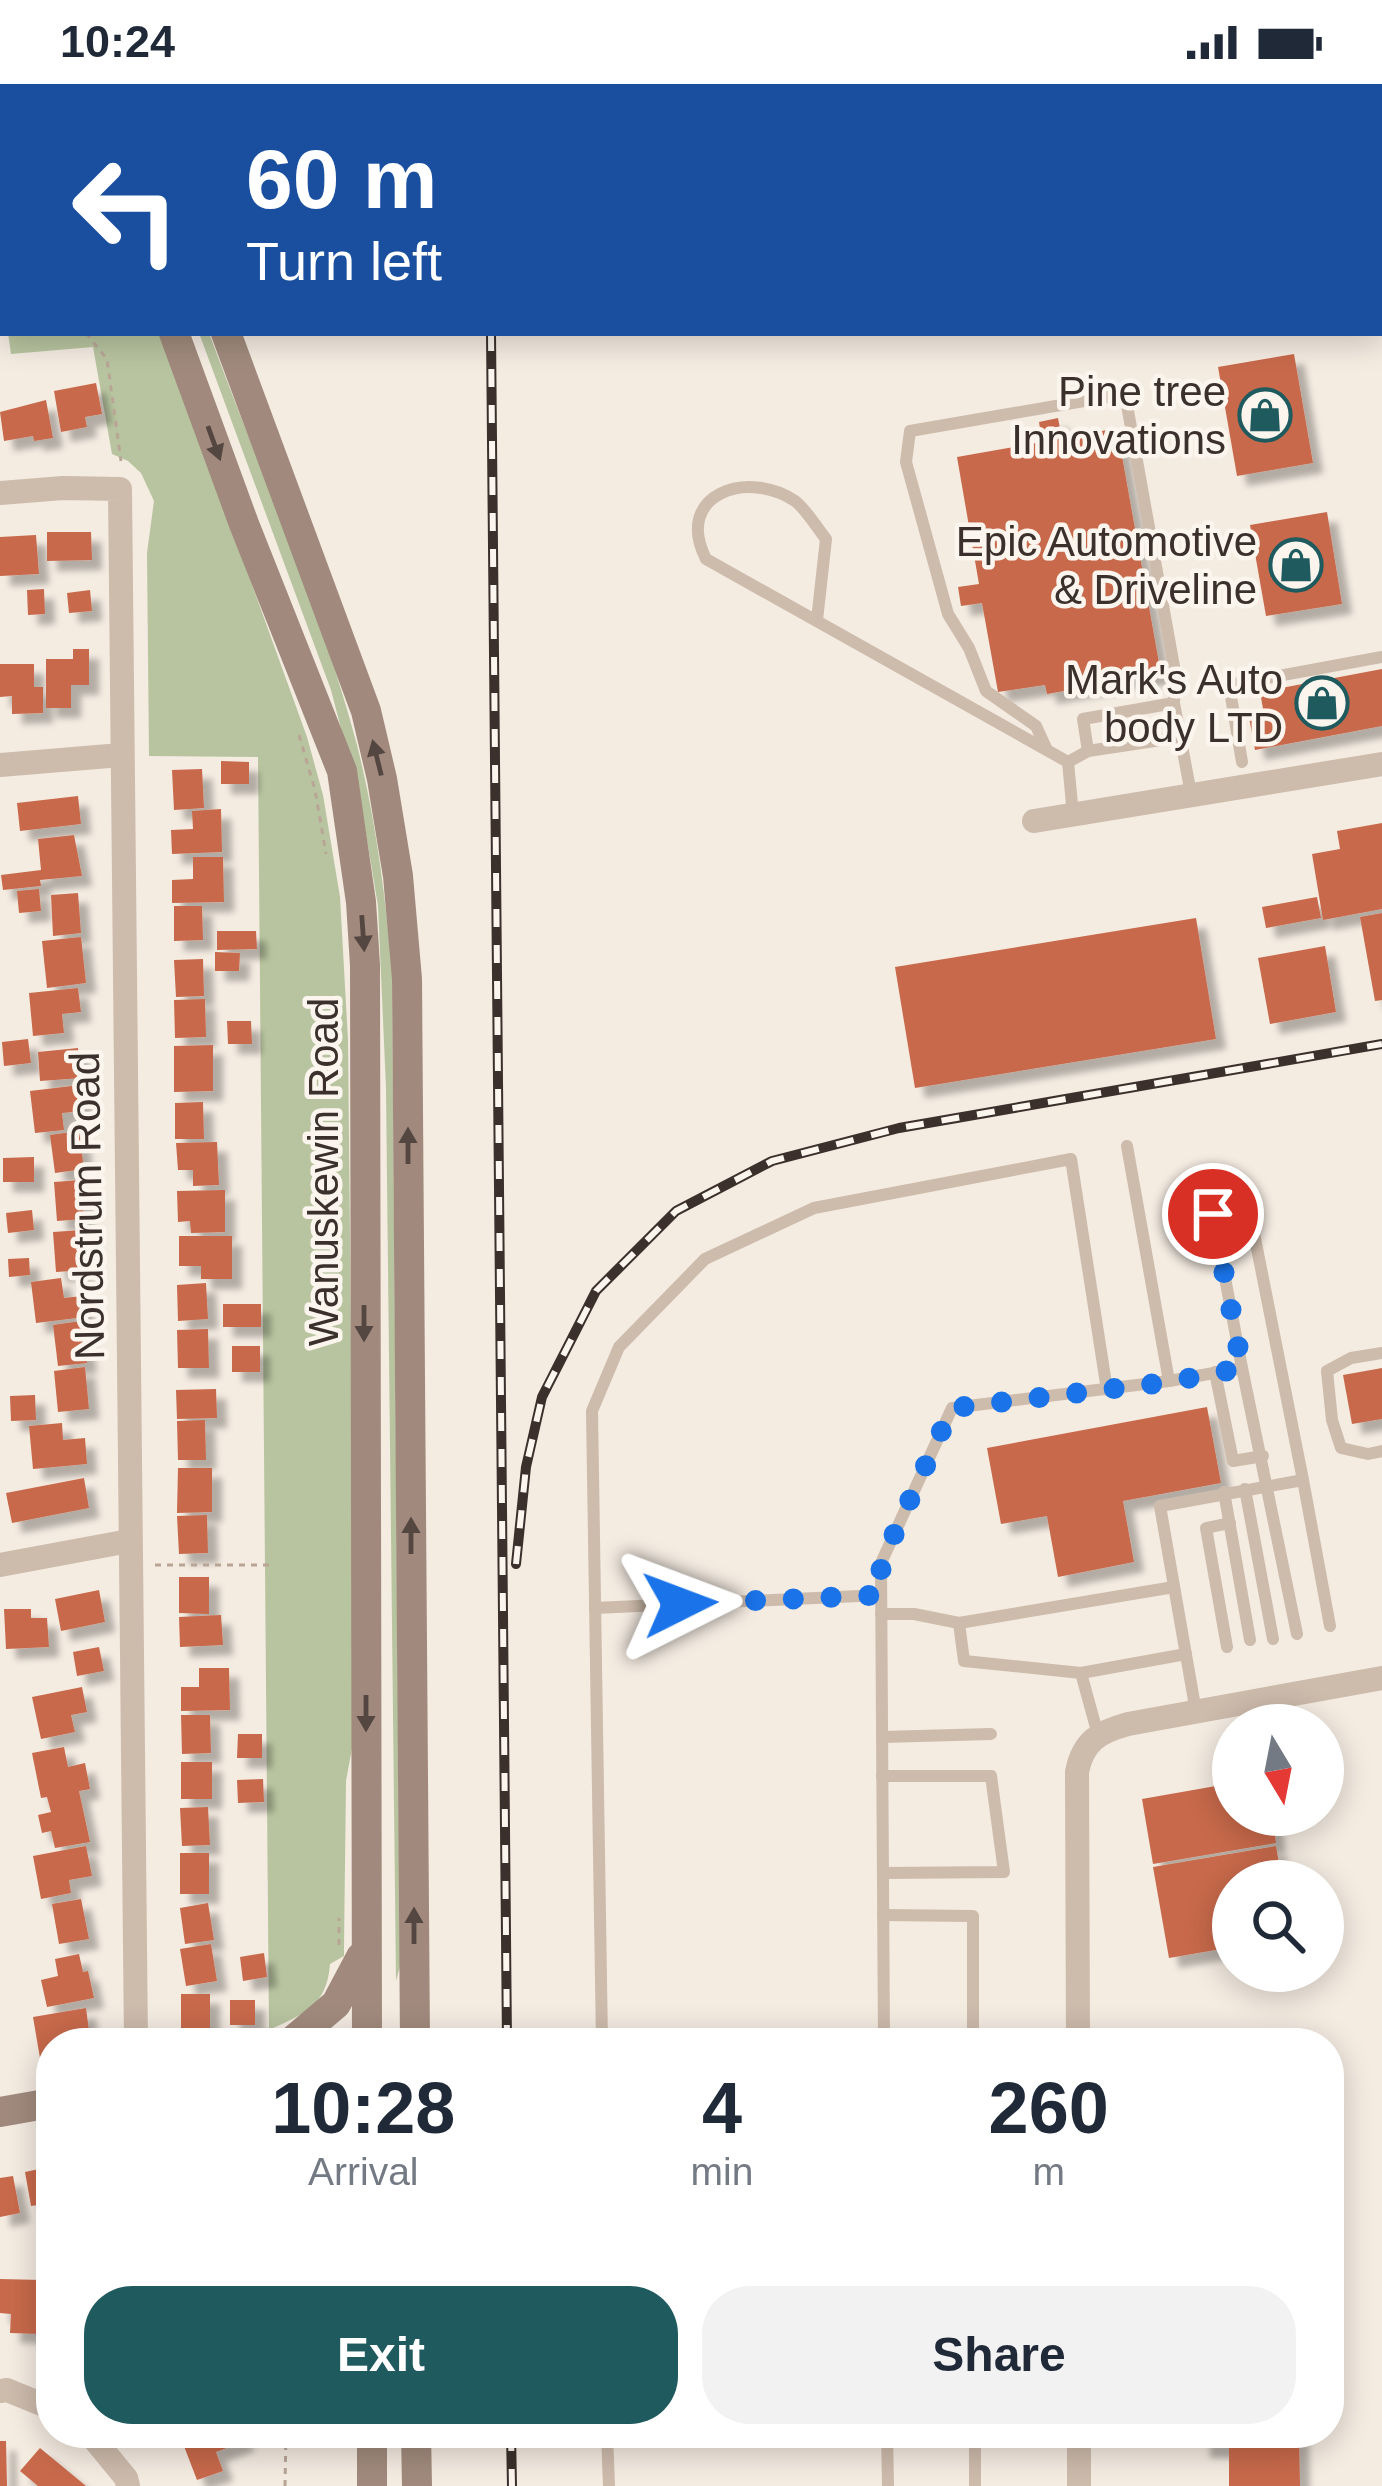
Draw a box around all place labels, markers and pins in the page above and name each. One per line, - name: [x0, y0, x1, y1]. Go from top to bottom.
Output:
- place label: Pine tree Innovations: [1011, 368, 1226, 463]
- shop icon: Pine tree Innovations: [1237, 387, 1293, 443]
- place label: Epic Automotive & Driveline: [956, 518, 1257, 613]
- shop icon: Epic Automotive & Driveline: [1268, 537, 1324, 593]
- place label: Mark's Auto body LTD: [1065, 656, 1283, 751]
- shop icon: Mark's Auto body LTD: [1294, 675, 1350, 731]
- pin: [1162, 1163, 1264, 1265]

